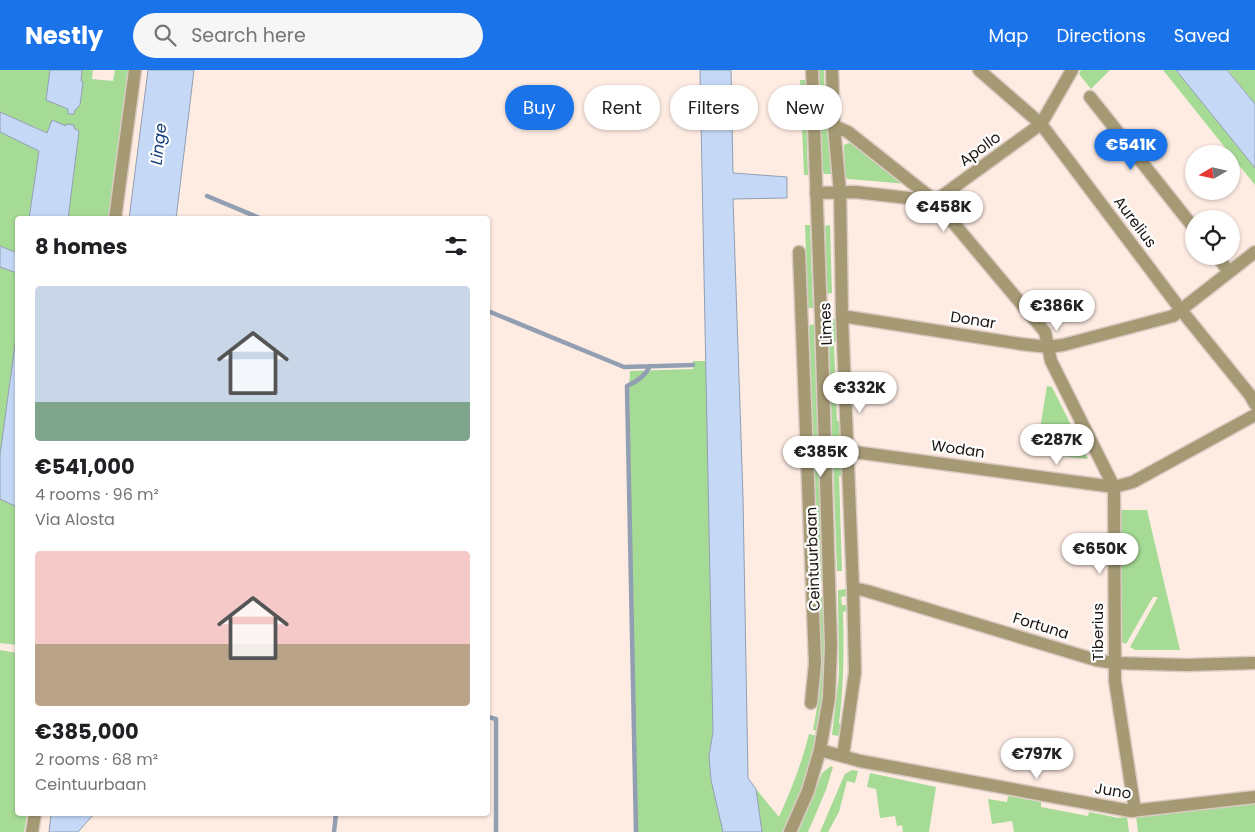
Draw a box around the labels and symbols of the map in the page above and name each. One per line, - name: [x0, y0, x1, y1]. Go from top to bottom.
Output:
- water label: Linge: [145, 122, 172, 166]
- street label: Apollo: [955, 126, 1005, 171]
- pin: €541K: [1096, 128, 1166, 171]
- north arrow: [1185, 145, 1240, 200]
- pin: €458K: [909, 190, 979, 233]
- street label: Aurelius: [1109, 192, 1162, 252]
- pin: €386K: [1022, 290, 1092, 332]
- street label: Limes: [814, 302, 837, 346]
- street label: Donar: [949, 306, 998, 334]
- pin: €332K: [825, 372, 895, 414]
- pin: €287K: [1022, 424, 1092, 466]
- street label: Wodan: [930, 434, 986, 463]
- pin: €385K: [786, 436, 856, 478]
- street label: Ceintuurbaan: [800, 506, 825, 612]
- pin: €650K: [1065, 532, 1135, 575]
- street label: Tiberius: [1087, 603, 1108, 661]
- street label: Fortuna: [1011, 607, 1072, 644]
- pin: €797K: [1002, 738, 1072, 780]
- street label: Juno: [1093, 777, 1133, 804]

